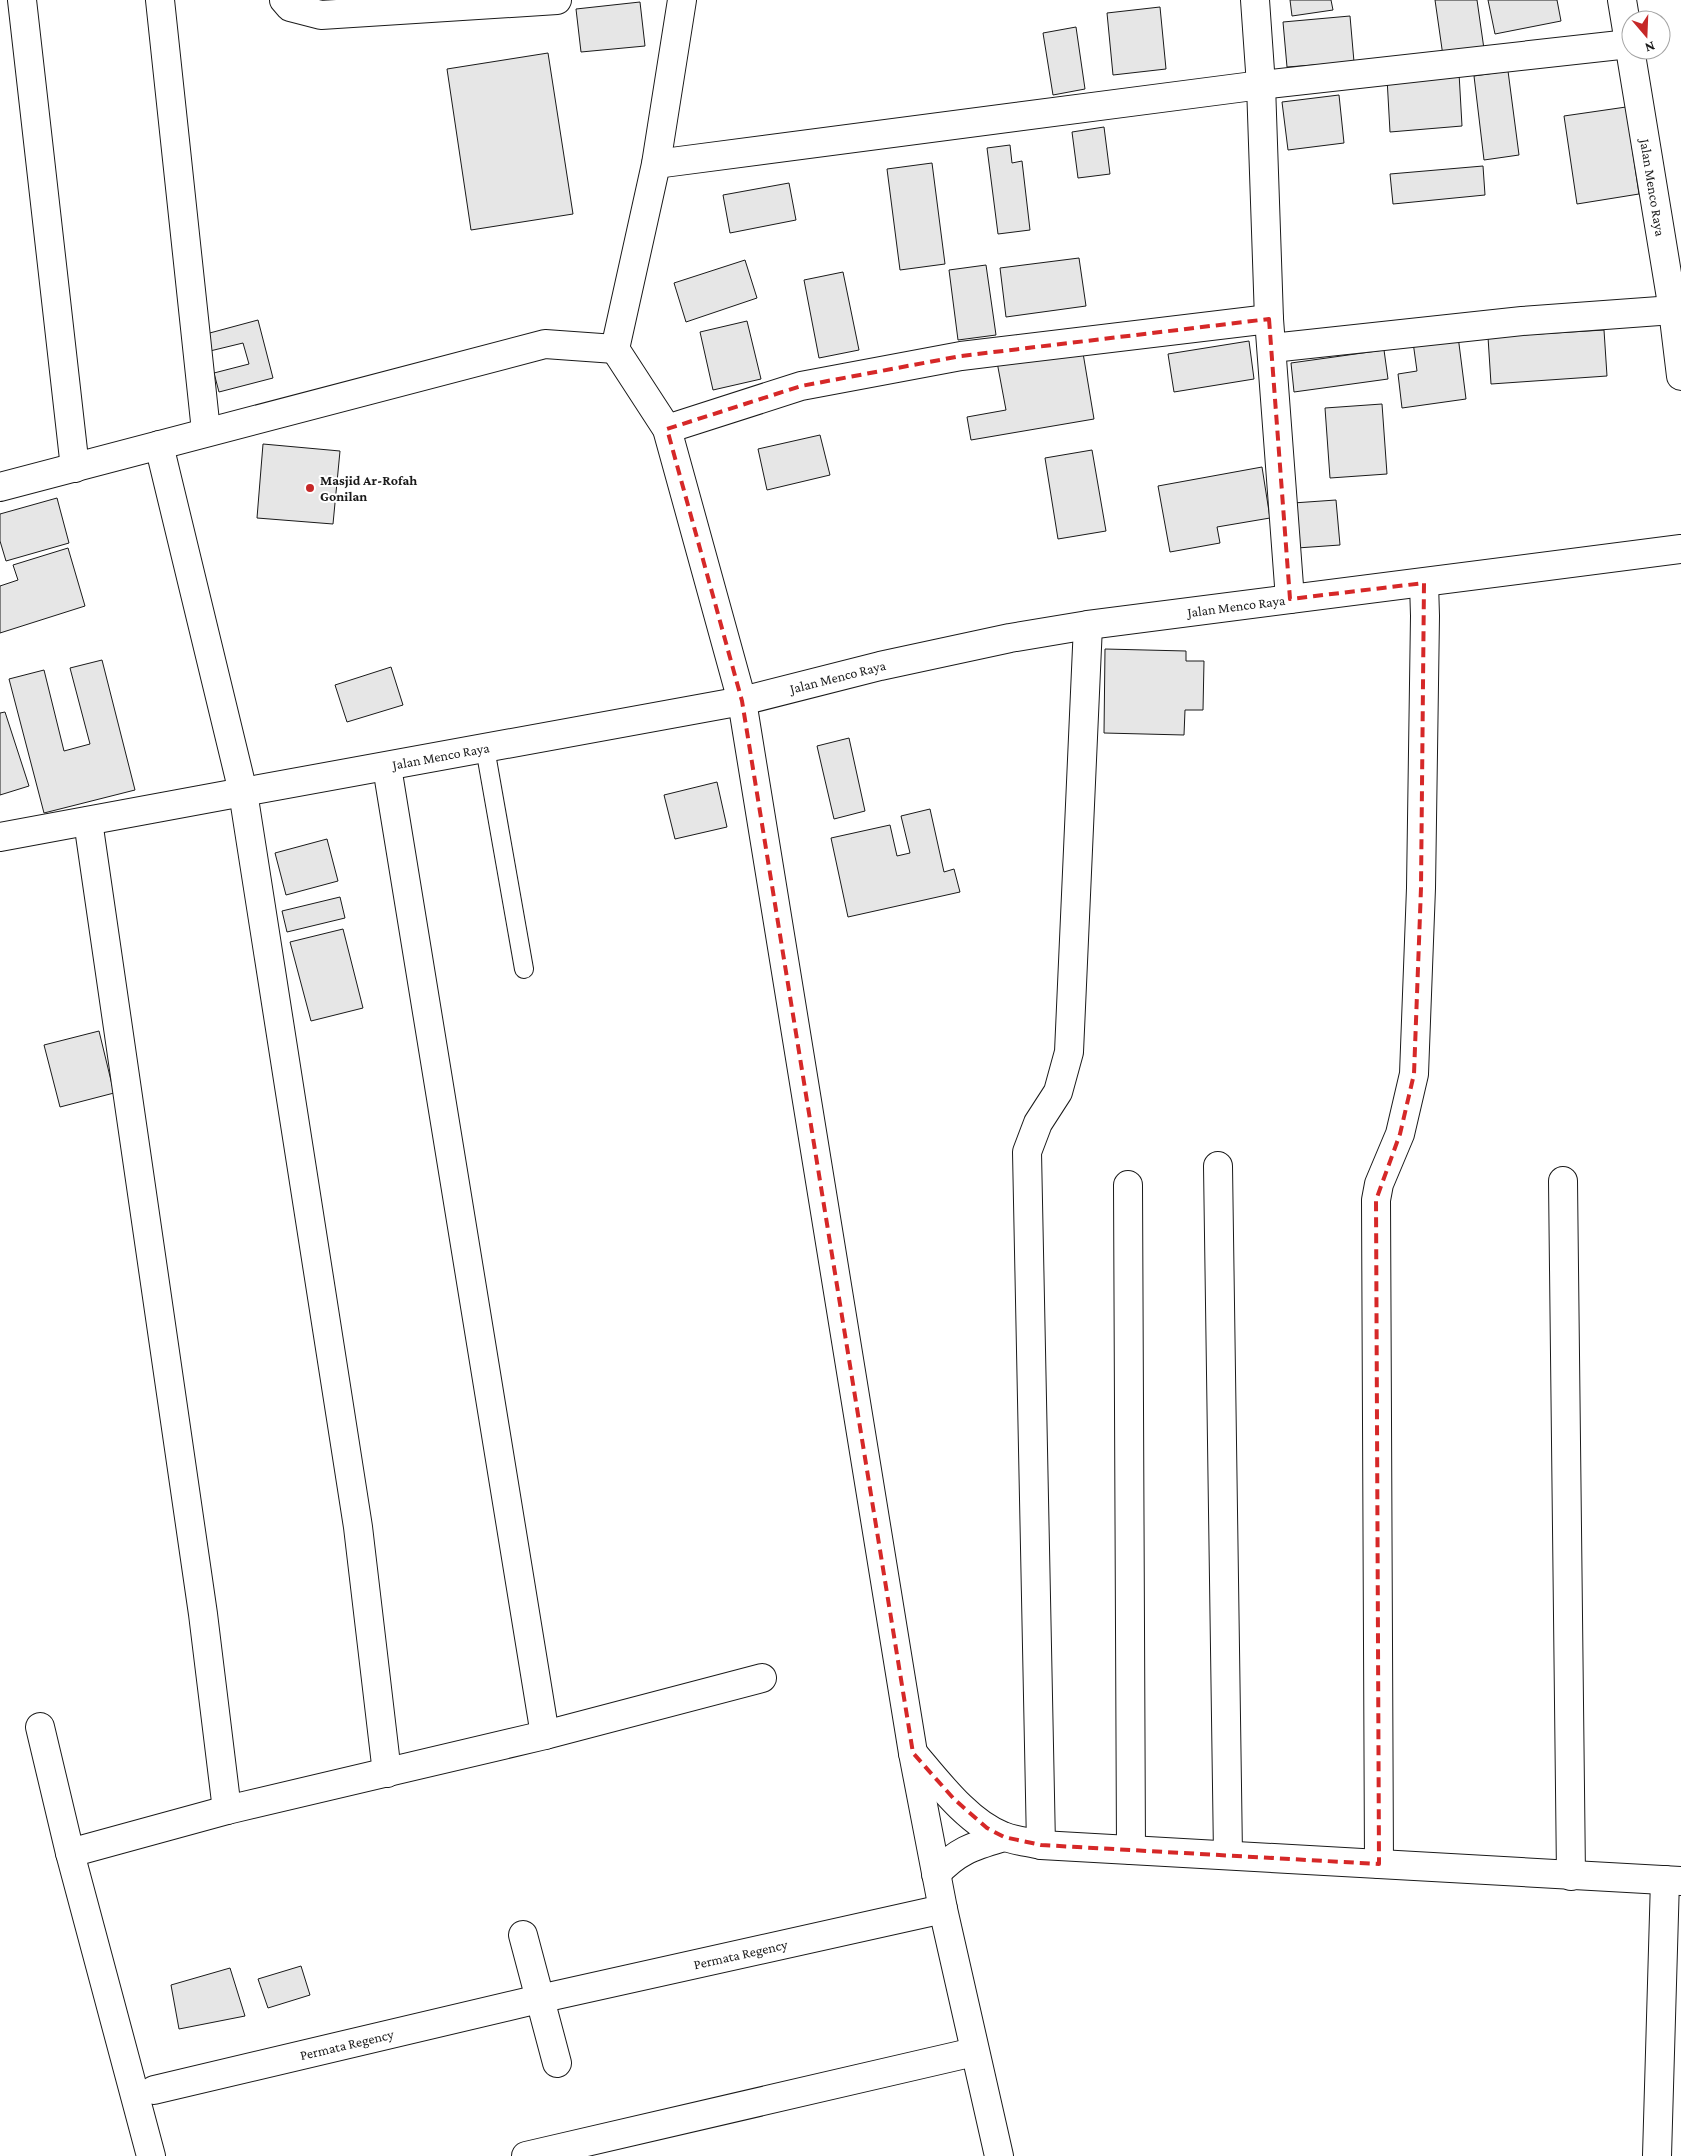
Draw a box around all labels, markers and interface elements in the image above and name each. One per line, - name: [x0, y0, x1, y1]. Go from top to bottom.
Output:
- north arrow: [1621, 10, 1671, 60]
- text: N: [1643, 38, 1657, 57]
- street label: Jalan Menco Raya: [1637, 136, 1669, 238]
- place label: Masjid Ar-Rofah Gonilan: [320, 472, 417, 504]
- marker: Masjid Ar-Rofah Gonilan: [304, 482, 316, 494]
- street label: Jalan Menco Raya: [1184, 592, 1287, 620]
- street label: Jalan Menco Raya: [786, 657, 888, 697]
- street label: Jalan Menco Raya: [389, 739, 491, 773]
- street label: Permata Regency: [692, 1936, 789, 1972]
- street label: Permata Regency: [298, 2026, 396, 2063]

